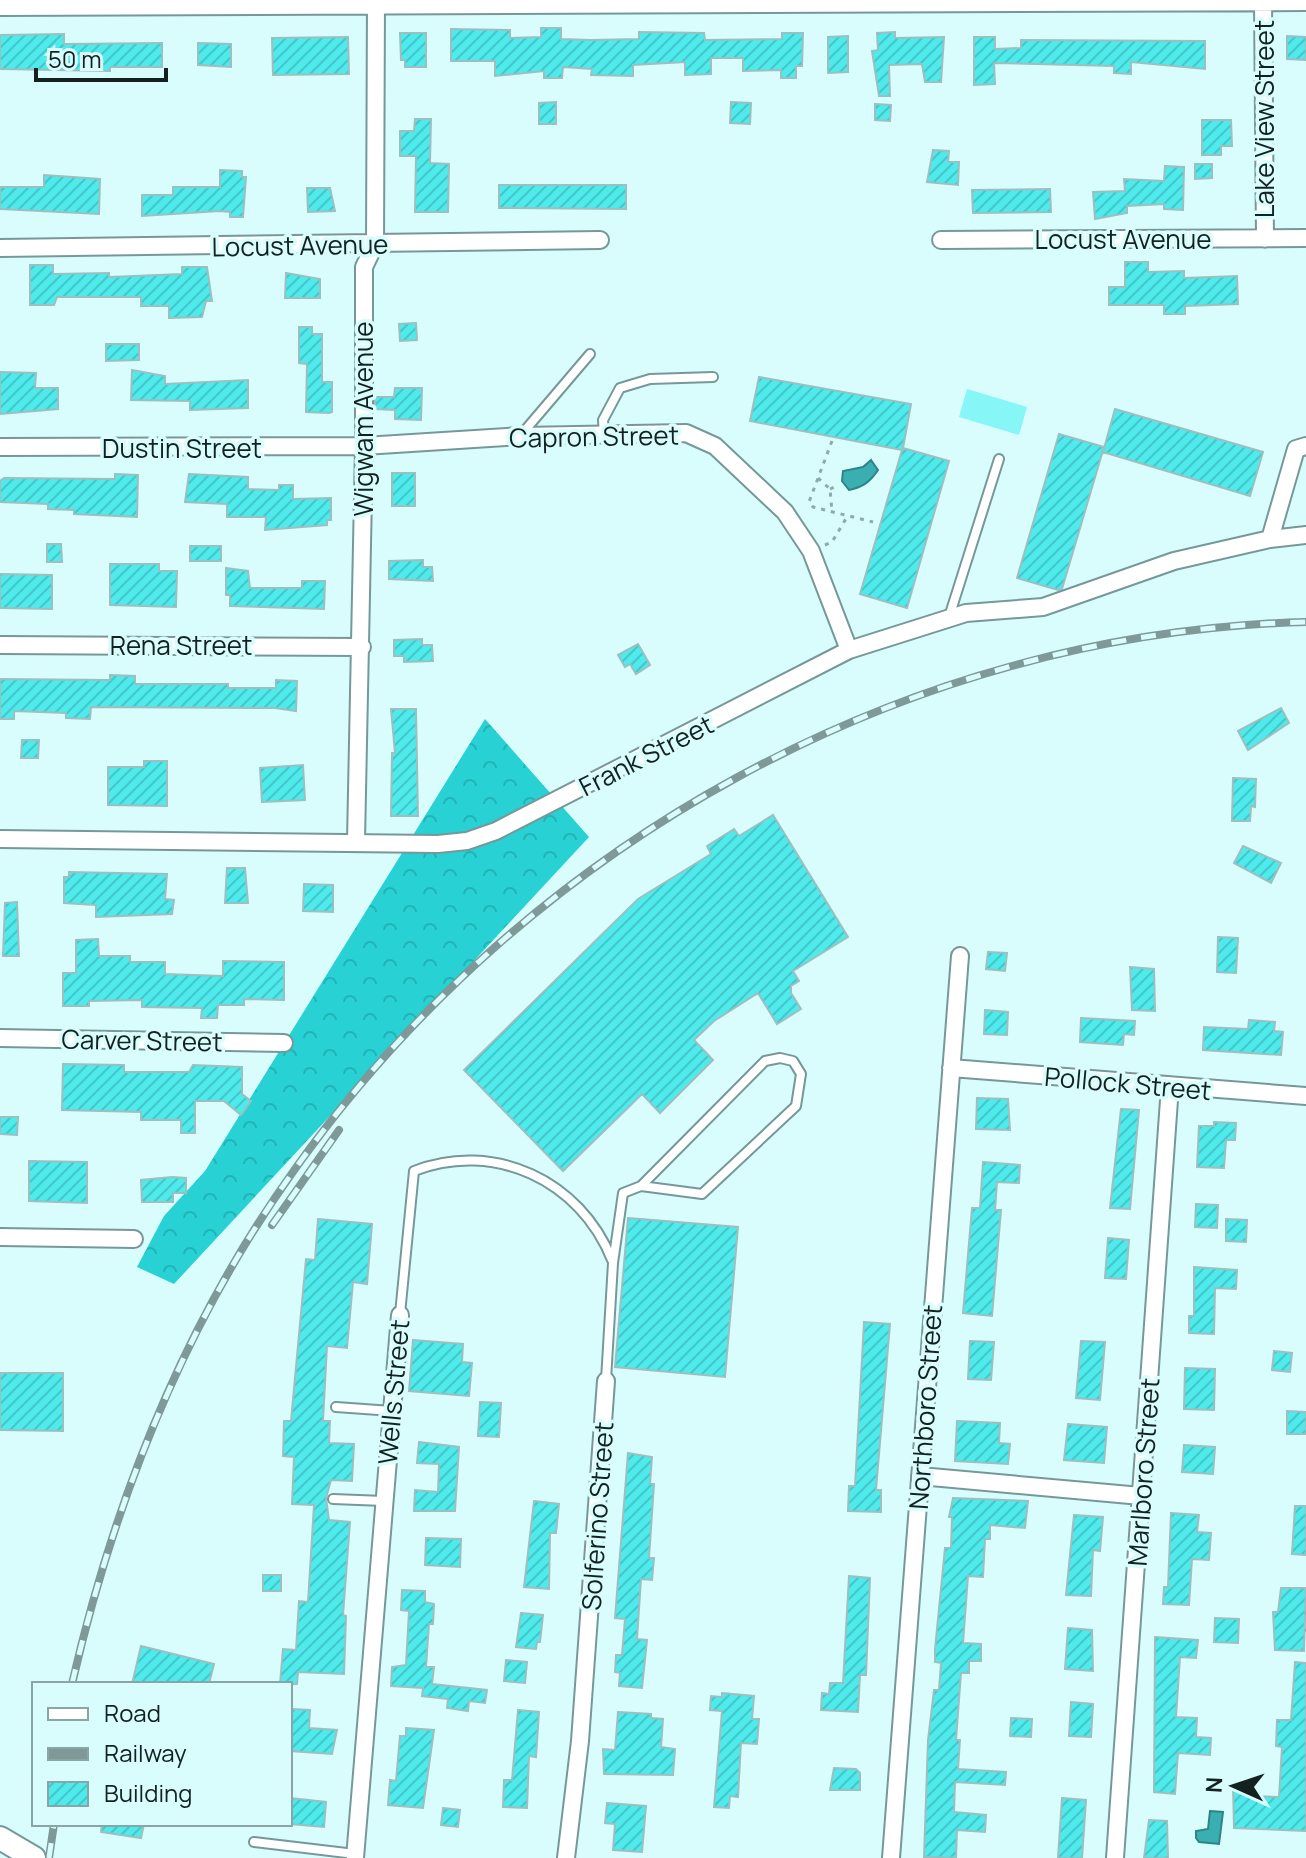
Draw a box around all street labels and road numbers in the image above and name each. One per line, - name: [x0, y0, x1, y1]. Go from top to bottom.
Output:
- street label: Lake View Street: [1246, 20, 1282, 218]
- street label: Locust Avenue: [1035, 221, 1211, 257]
- street label: Locust Avenue: [211, 225, 389, 265]
- street label: Wigwam Avenue: [345, 321, 381, 517]
- street label: Capron Street: [509, 417, 679, 455]
- street label: Dustin Street: [102, 430, 262, 466]
- street label: Rena Street: [110, 627, 252, 663]
- street label: Frank Street: [573, 706, 719, 804]
- street label: Carver Street: [61, 1021, 223, 1059]
- street label: Pollock Street: [1043, 1058, 1213, 1108]
- street label: Northboro Street: [900, 1303, 950, 1511]
- street label: Wells Street: [369, 1318, 417, 1466]
- street label: Marlboro Street: [1118, 1377, 1168, 1567]
- street label: Solferino Street: [572, 1420, 622, 1612]

